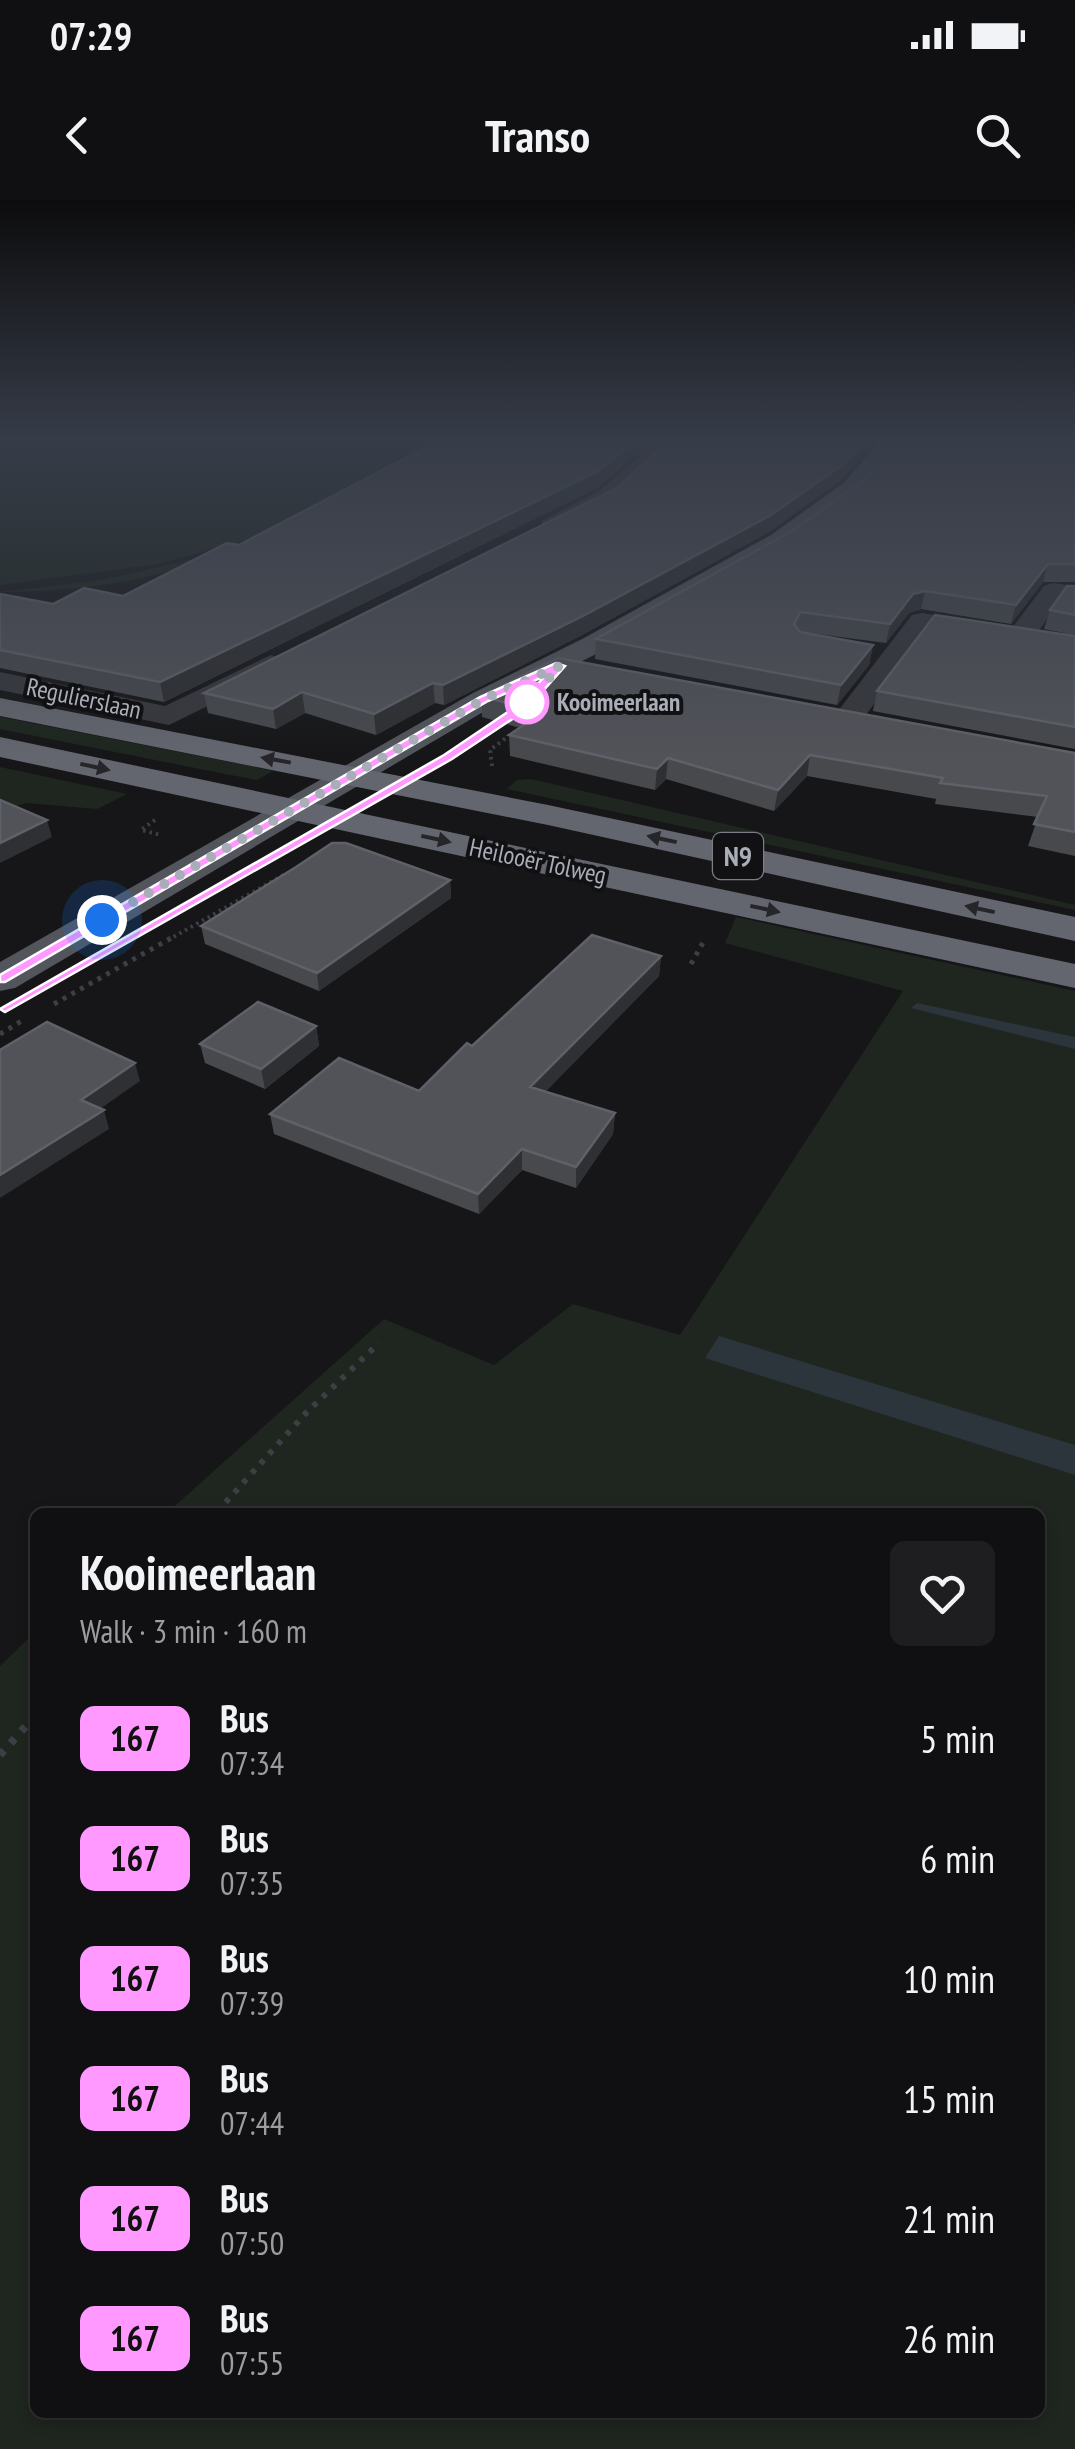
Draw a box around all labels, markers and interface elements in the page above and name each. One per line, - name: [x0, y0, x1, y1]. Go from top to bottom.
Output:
- text: 07:29: [50, 11, 132, 60]
- text: Transo: [485, 106, 590, 164]
- icon: back: [50, 108, 105, 163]
- icon: search: [970, 108, 1025, 163]
- street label: Regulierslaan: [24, 670, 144, 726]
- marker: Kooimeerlaan: [506, 681, 548, 723]
- place label: Kooimeerlaan: [557, 686, 680, 718]
- one-way arrow: [260, 752, 291, 768]
- one-way arrow: [80, 759, 111, 775]
- street label: Heilooër Tolweg: [467, 831, 609, 891]
- one-way arrow: [646, 831, 677, 847]
- one-way arrow: [421, 832, 452, 848]
- road number: N9: [713, 833, 763, 879]
- your location: [77, 895, 127, 945]
- one-way arrow: [964, 900, 995, 916]
- one-way arrow: [750, 902, 781, 918]
- text: Kooimeerlaan: [80, 1541, 316, 1603]
- button: heart: [890, 1541, 995, 1646]
- text: Walk · 3 min · 160 m: [80, 1610, 307, 1652]
- text: Bus: [220, 1693, 269, 1742]
- text: 5 min: [920, 1714, 995, 1763]
- text: 167: [110, 1715, 160, 1761]
- text: 07:34: [220, 1742, 284, 1784]
- text: Bus: [220, 1813, 269, 1862]
- text: 6 min: [920, 1834, 995, 1883]
- text: 167: [110, 1835, 160, 1881]
- text: 07:35: [220, 1862, 284, 1904]
- text: Bus: [220, 1933, 269, 1982]
- text: 10 min: [903, 1954, 995, 2003]
- text: 167: [110, 1955, 160, 2001]
- text: 07:39: [220, 1982, 284, 2024]
- text: Bus: [220, 2053, 269, 2102]
- text: 15 min: [903, 2074, 995, 2123]
- text: 167: [110, 2075, 160, 2121]
- text: 07:44: [220, 2102, 284, 2144]
- text: Bus: [220, 2173, 269, 2222]
- text: 21 min: [903, 2194, 995, 2243]
- text: 167: [110, 2195, 160, 2241]
- text: 07:50: [220, 2222, 284, 2264]
- text: Bus: [220, 2293, 269, 2342]
- text: 26 min: [903, 2314, 995, 2363]
- text: 167: [110, 2315, 160, 2361]
- text: 07:55: [220, 2342, 284, 2384]

